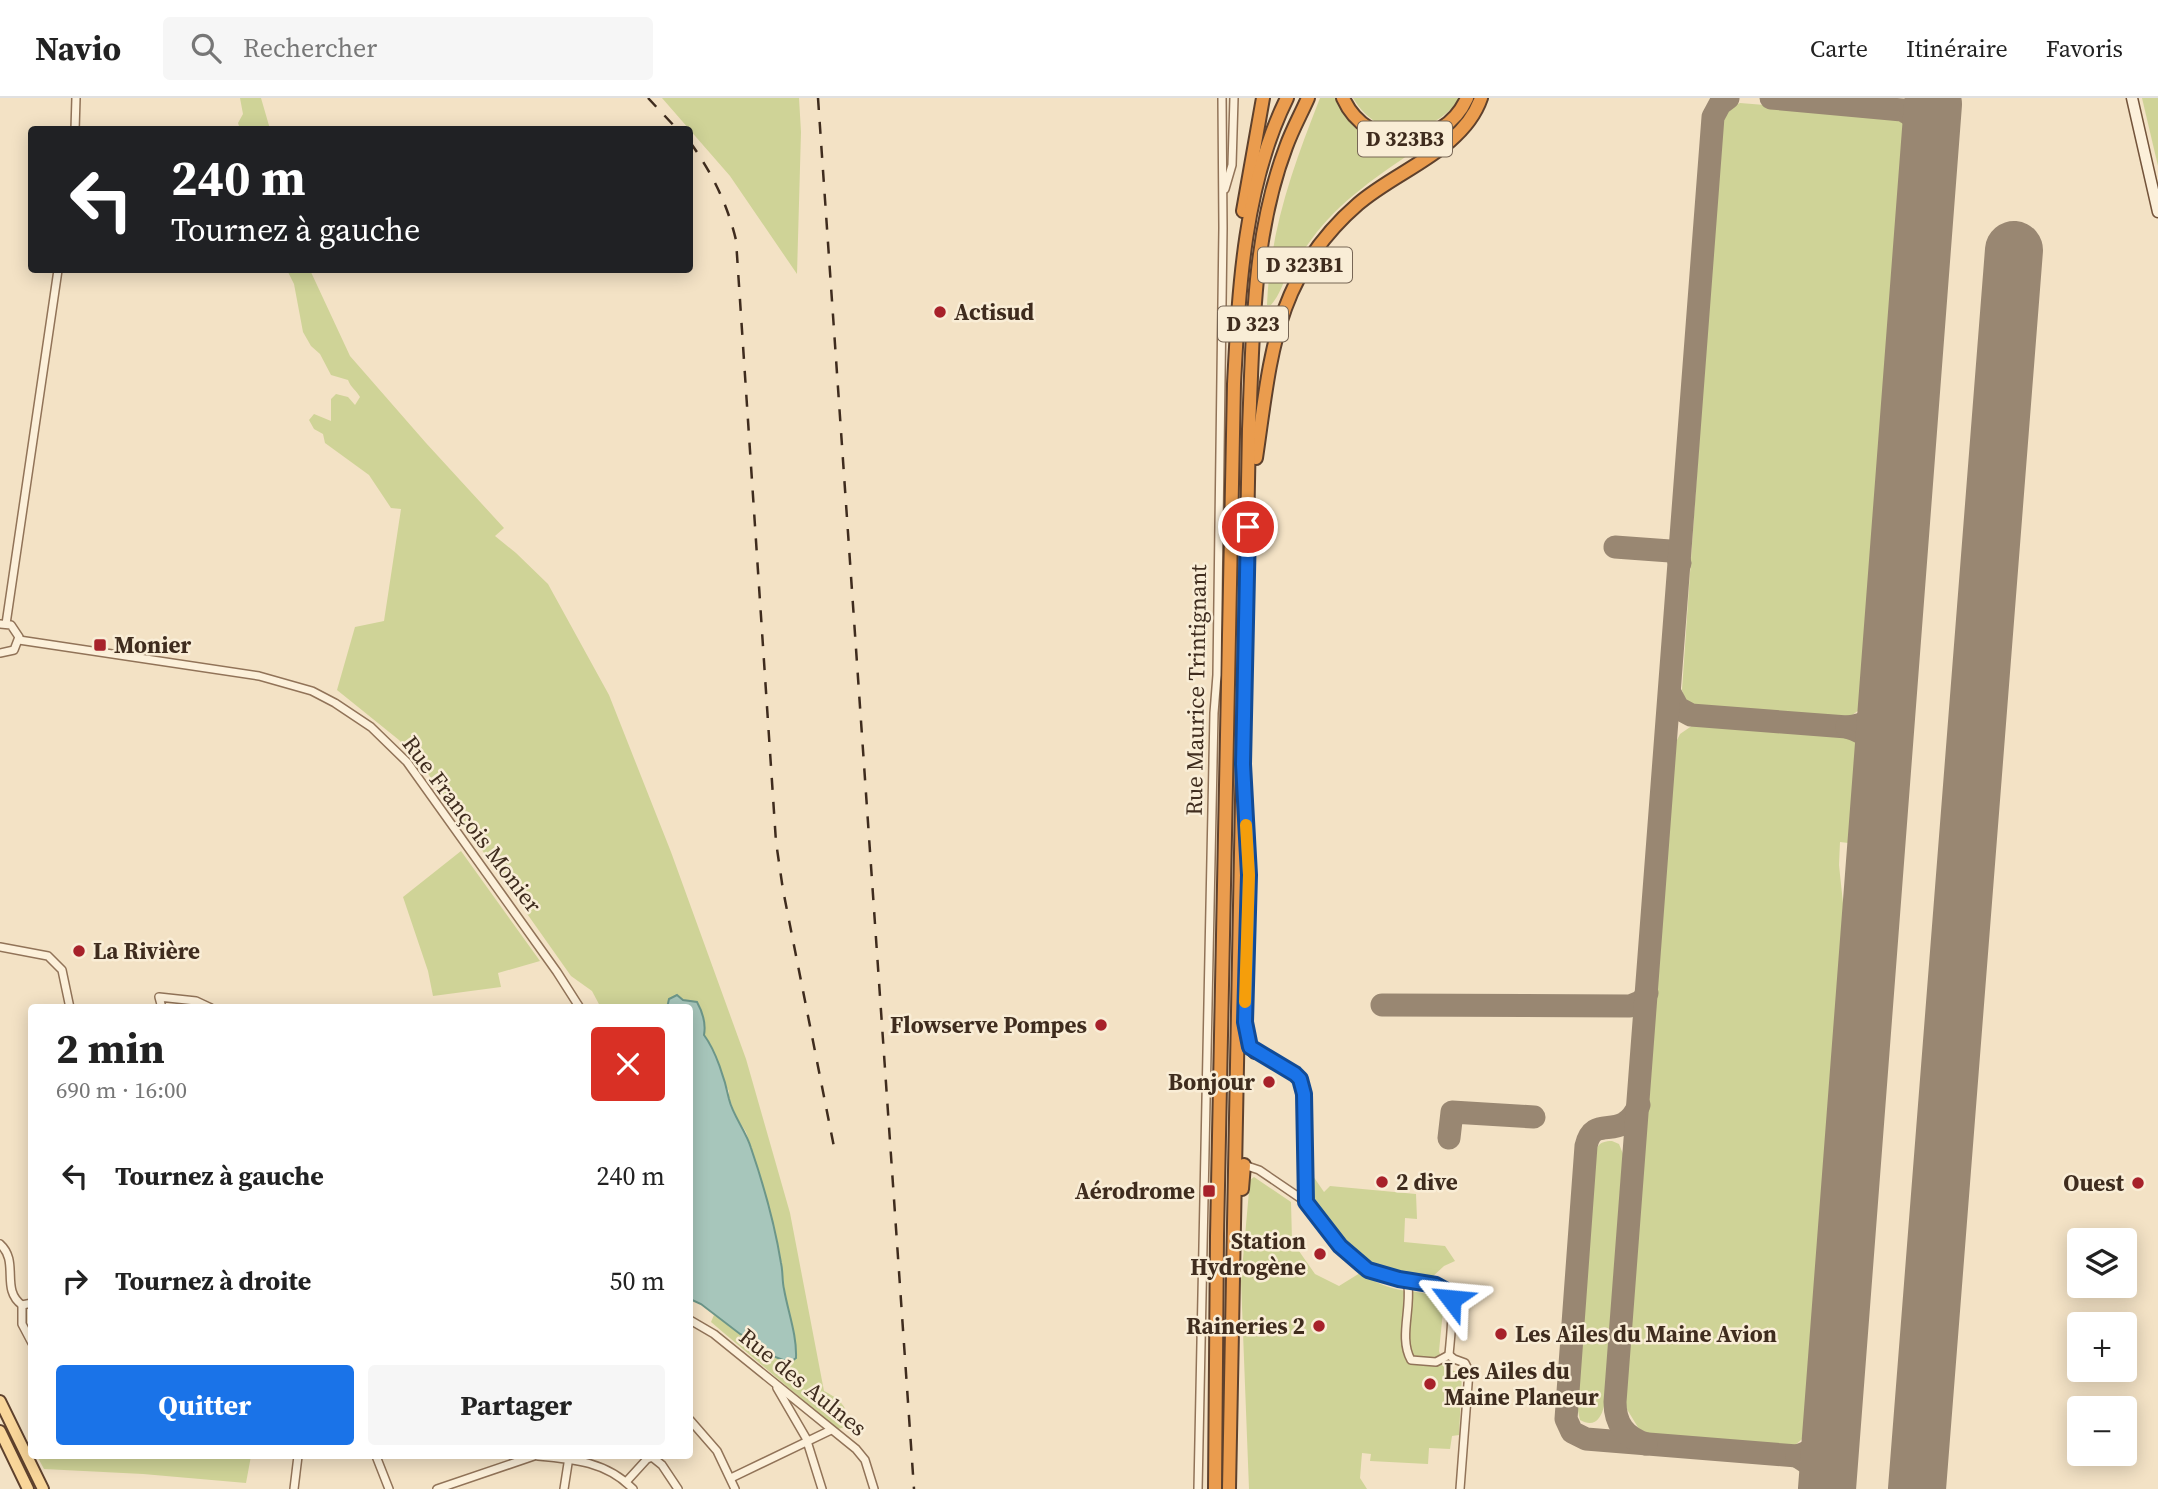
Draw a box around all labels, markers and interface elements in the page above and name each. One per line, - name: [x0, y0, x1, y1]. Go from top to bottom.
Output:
- search box: [163, 17, 653, 80]
- text: Navio: [35, 26, 121, 71]
- icon: search: [187, 29, 225, 67]
- text: Rechercher: [243, 30, 377, 66]
- text: Carte: [1810, 32, 1868, 65]
- text: Itinéraire: [1906, 32, 2008, 65]
- text: Favoris: [2046, 32, 2123, 65]
- road number: D 323B3: [1358, 121, 1452, 156]
- text: 240 m: [171, 144, 306, 211]
- icon: left: [56, 154, 147, 245]
- text: Tournez à gauche: [171, 208, 420, 252]
- road number: D 323B1: [1258, 248, 1352, 282]
- place label: Actisud: [954, 296, 1034, 328]
- marker: Actisud: [932, 304, 948, 320]
- road number: D 323: [1218, 306, 1288, 342]
- pin: [1218, 497, 1278, 557]
- icon: arrive: [1229, 508, 1267, 546]
- street label: Rue Maurice Trintignant: [1178, 563, 1214, 816]
- place label: Monier: [114, 629, 191, 661]
- marker: Monier: [92, 637, 108, 653]
- street label: Rue François Monier: [395, 729, 549, 919]
- place label: La Rivière: [93, 935, 200, 967]
- marker: La Rivière: [71, 943, 87, 959]
- place label: Flowserve Pompes: [890, 1009, 1087, 1041]
- marker: Flowserve Pompes: [1093, 1017, 1109, 1033]
- text: 2 min: [56, 1019, 165, 1077]
- button: close: [591, 1027, 665, 1101]
- place label: Bonjour: [1168, 1066, 1255, 1098]
- text: 690 m · 16:00: [56, 1074, 187, 1106]
- marker: Bonjour: [1261, 1074, 1277, 1090]
- icon: left: [56, 1157, 94, 1195]
- text: Tournez à gauche: [115, 1158, 324, 1194]
- text: 240 m: [597, 1158, 665, 1194]
- place label: 2 dive: [1396, 1166, 1458, 1198]
- place label: Ouest: [2063, 1167, 2125, 1199]
- marker: 2 dive: [1374, 1174, 1390, 1190]
- place label: Aérodrome: [1075, 1175, 1195, 1207]
- marker: Ouest: [2130, 1175, 2146, 1191]
- marker: Aérodrome: [1201, 1183, 1217, 1199]
- place label: Station Hydrogène: [1190, 1225, 1306, 1283]
- map controls: [2067, 1228, 2137, 1466]
- button: layers: [2067, 1228, 2137, 1298]
- marker: Station Hydrogène: [1312, 1246, 1328, 1262]
- icon: right: [56, 1262, 94, 1300]
- position arrow: [1414, 1262, 1488, 1336]
- text: Tournez à droite: [115, 1263, 311, 1299]
- text: 50 m: [610, 1263, 665, 1299]
- place label: Raineries 2: [1186, 1310, 1305, 1342]
- button: +: [2067, 1312, 2137, 1382]
- marker: Raineries 2: [1311, 1318, 1327, 1334]
- place label: Les Ailes du Maine Avion: [1515, 1318, 1777, 1350]
- street label: Rue des Aulnes: [732, 1321, 874, 1443]
- marker: Les Ailes du Maine Avion: [1493, 1326, 1509, 1342]
- place label: Les Ailes du Maine Planeur: [1444, 1355, 1599, 1413]
- button: Quitter: [56, 1365, 354, 1445]
- button: Partager: [368, 1365, 665, 1445]
- marker: Les Ailes du Maine Planeur: [1422, 1376, 1438, 1392]
- button: −: [2067, 1396, 2137, 1466]

